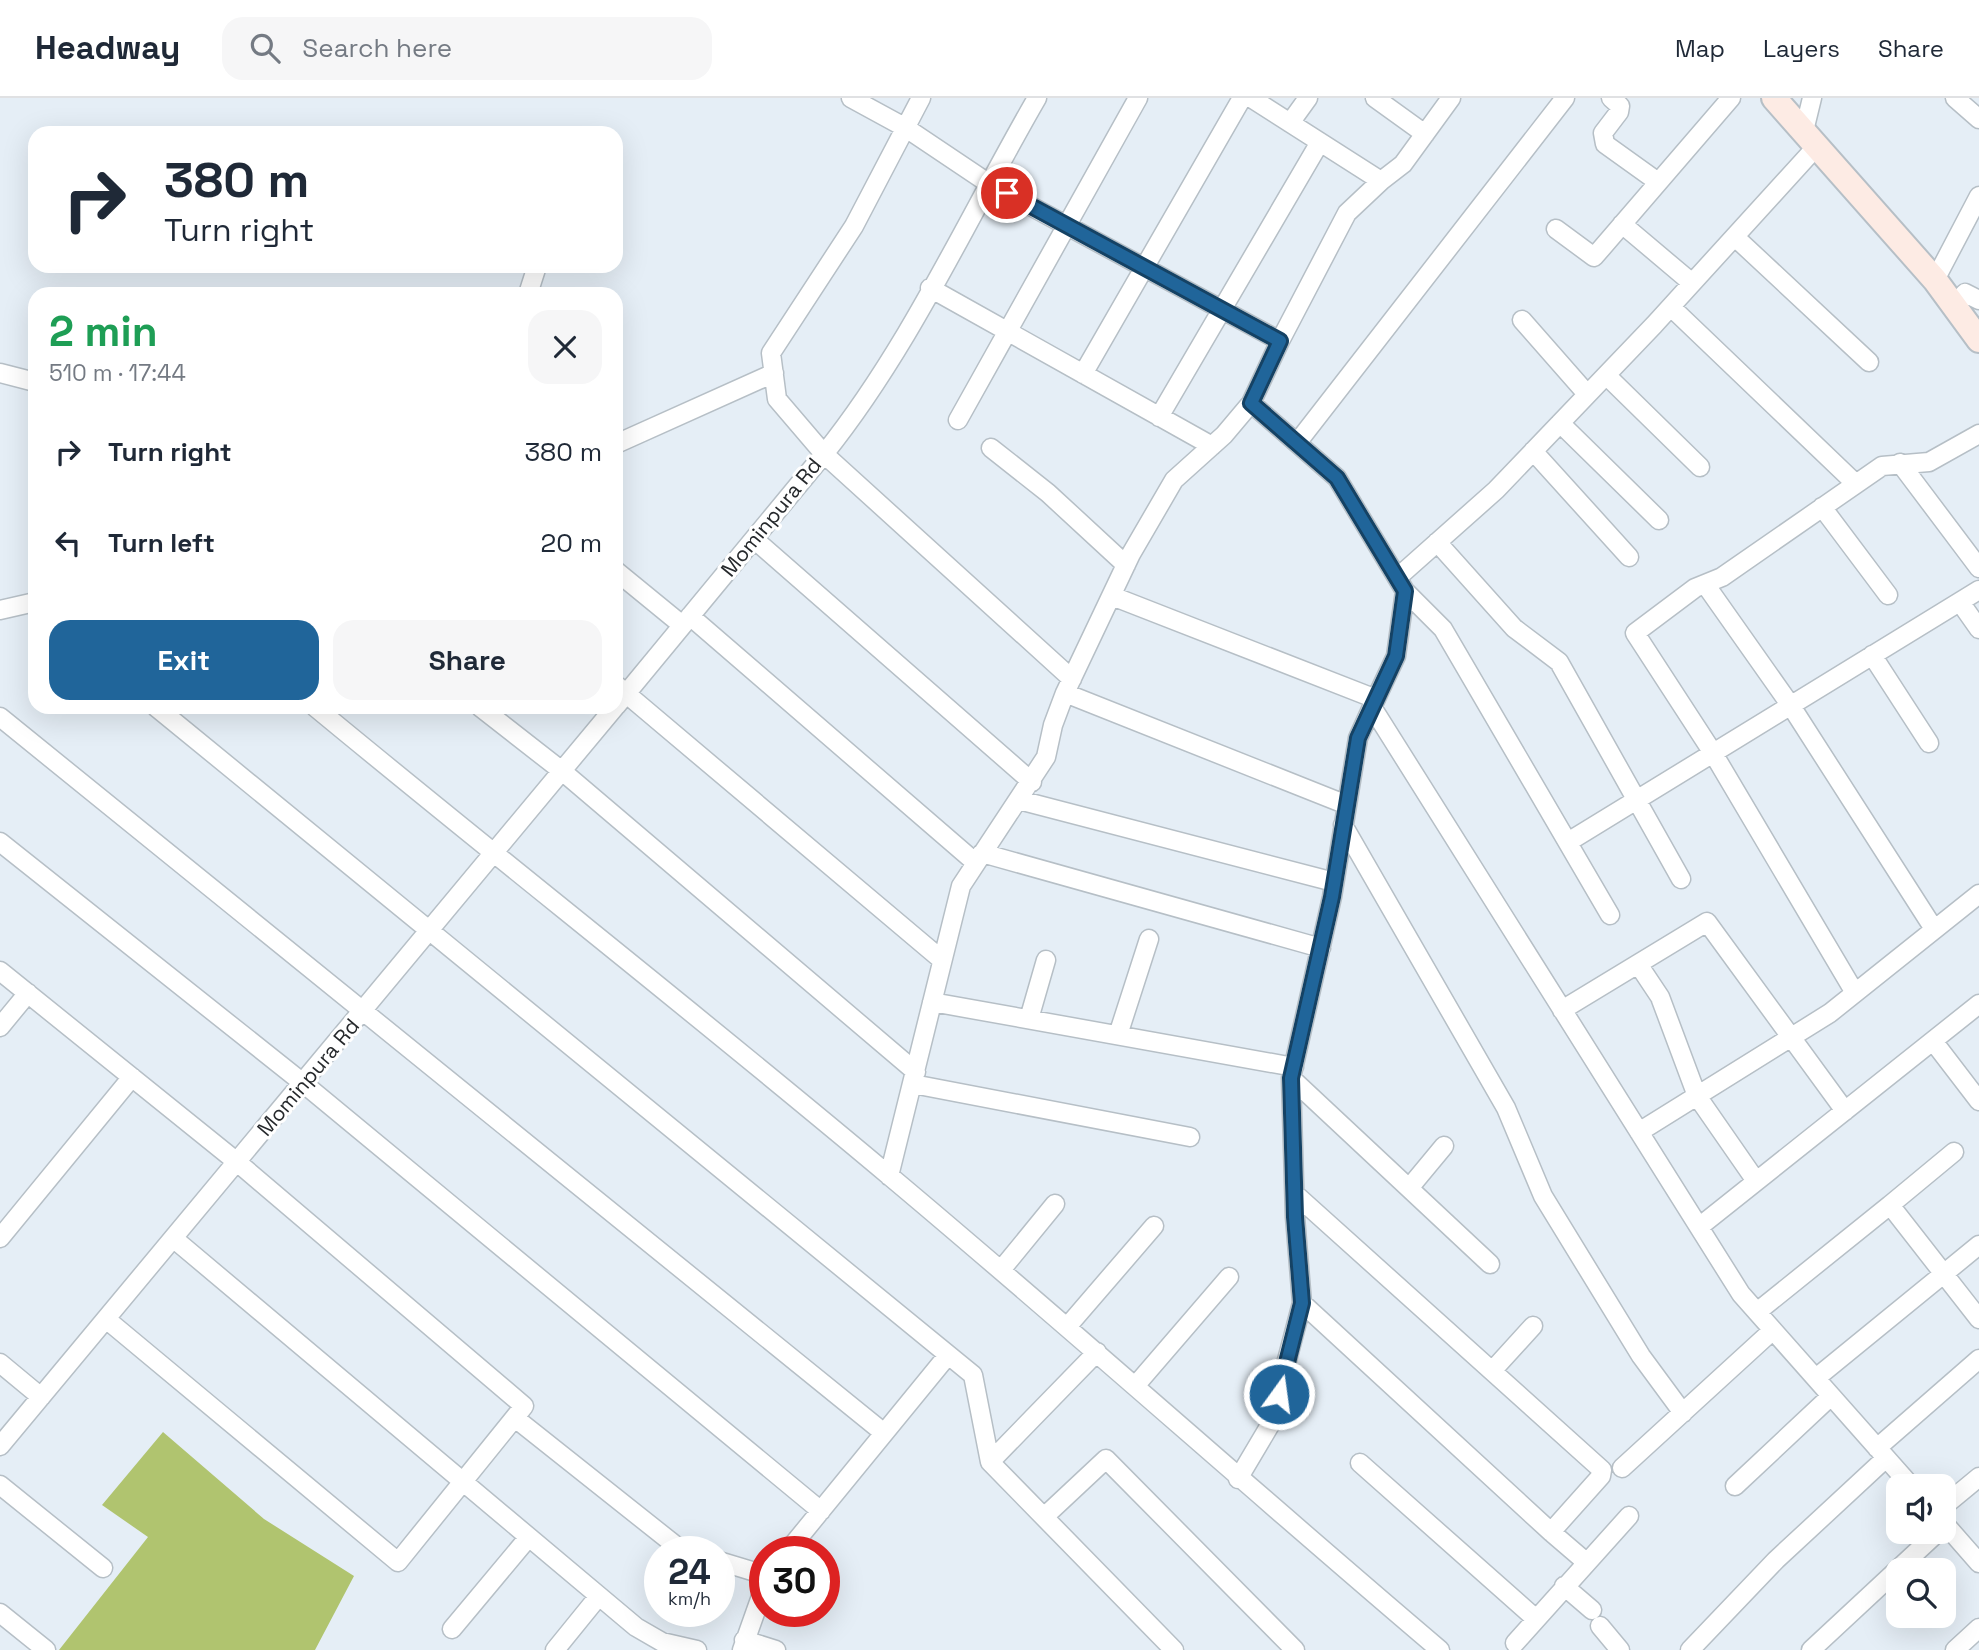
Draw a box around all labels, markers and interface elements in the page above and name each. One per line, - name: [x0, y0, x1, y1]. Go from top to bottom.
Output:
- search box: [222, 17, 712, 80]
- text: Headway: [35, 27, 180, 69]
- icon: search: [246, 29, 284, 67]
- text: Search here: [302, 31, 452, 65]
- text: Map: [1675, 33, 1725, 64]
- text: Layers: [1763, 33, 1840, 64]
- text: Share: [1878, 33, 1944, 64]
- text: 380 m: [164, 149, 309, 211]
- icon: right: [49, 154, 140, 245]
- pin: [977, 163, 1037, 223]
- icon: arrive: [988, 174, 1026, 212]
- text: Turn right: [164, 210, 314, 250]
- text: 2 min: [49, 305, 158, 358]
- button: close: [528, 310, 602, 384]
- text: 510 m · 17:44: [49, 358, 186, 388]
- icon: right: [49, 433, 87, 471]
- text: Turn right: [108, 435, 232, 469]
- text: 380 m: [524, 435, 602, 469]
- street label: Mominpura Rd: [715, 452, 827, 582]
- icon: left: [49, 524, 87, 562]
- text: Turn left: [108, 526, 215, 560]
- text: 20 m: [541, 526, 602, 560]
- button: Exit: [49, 620, 319, 700]
- button: Share: [333, 620, 602, 700]
- street label: Mominpura Rd: [251, 1013, 365, 1141]
- position arrow: [1242, 1357, 1316, 1431]
- map controls: [1886, 1474, 1956, 1628]
- button: sound: [1886, 1474, 1956, 1544]
- speed limit sign: 30: [749, 1536, 840, 1627]
- text: 24: [668, 1550, 711, 1594]
- button: search: [1886, 1558, 1956, 1628]
- text: km/h: [668, 1587, 711, 1610]

